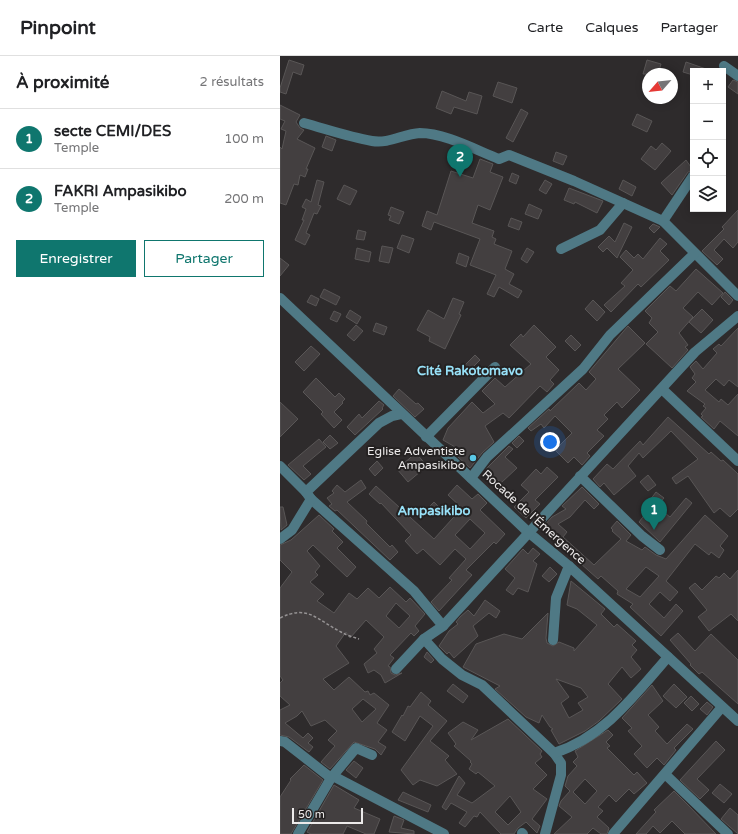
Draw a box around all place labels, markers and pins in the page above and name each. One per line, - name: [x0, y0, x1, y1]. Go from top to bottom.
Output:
- pin: 2: [447, 144, 473, 177]
- place label: Eglise Adventiste Ampasikibo: [367, 444, 465, 472]
- marker: Eglise Adventiste Ampasikibo: [468, 453, 478, 463]
- pin: 1: [641, 497, 667, 530]

